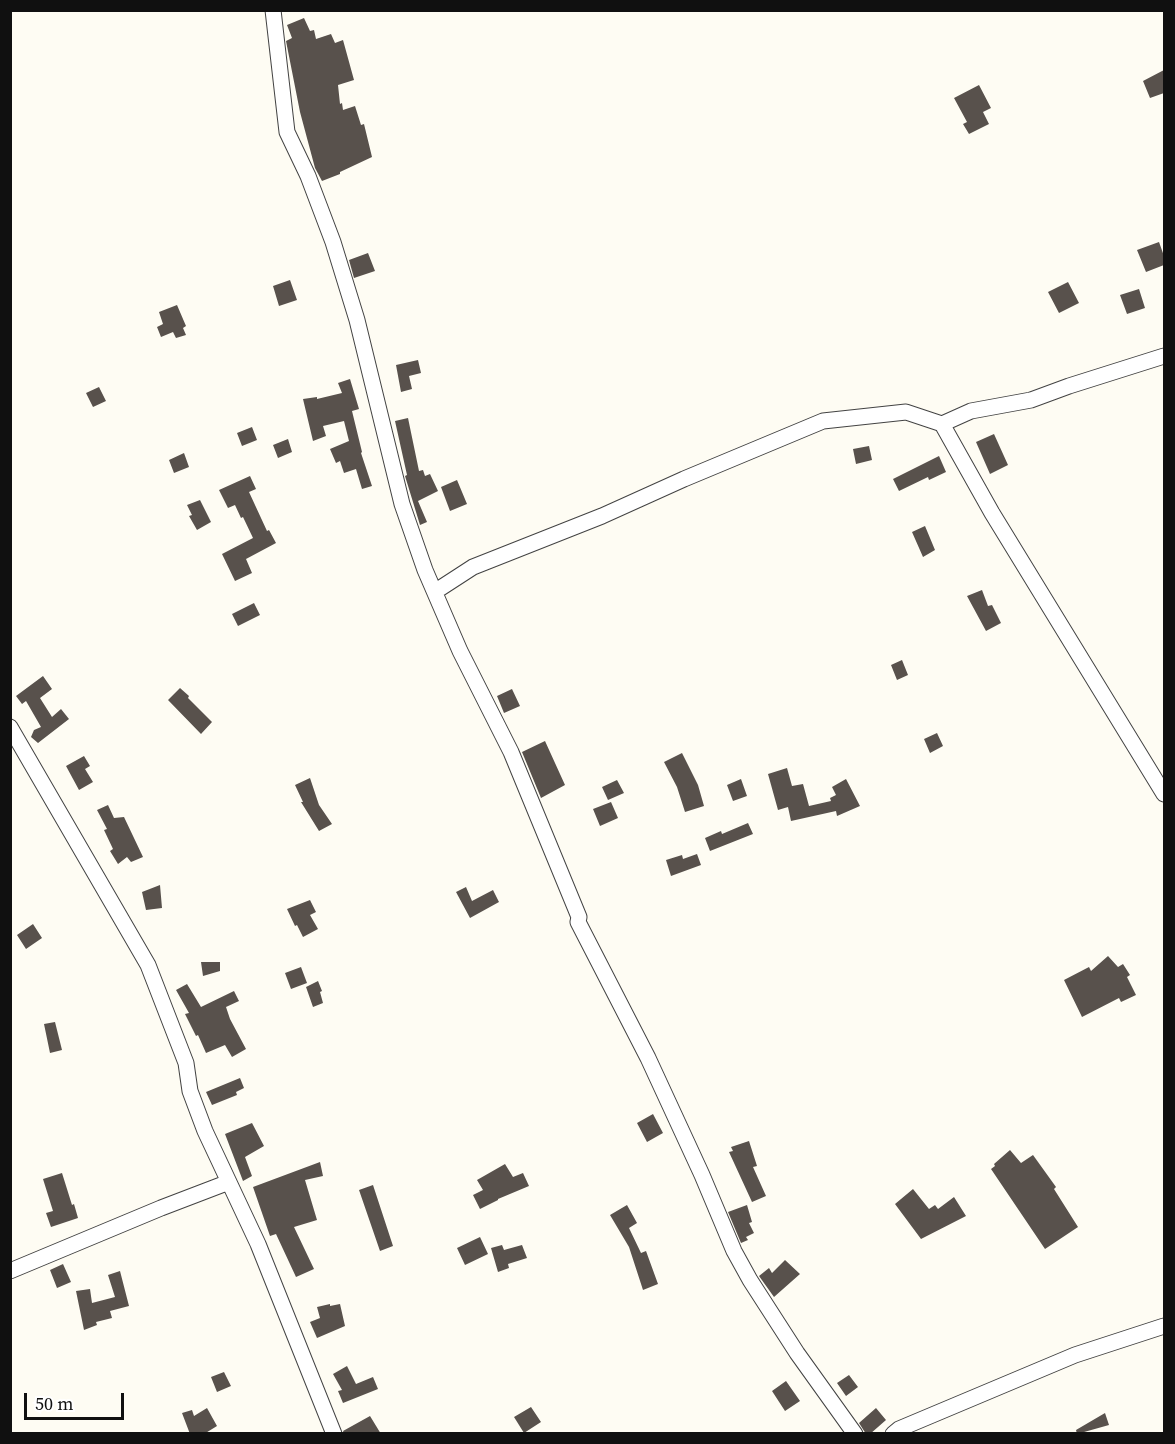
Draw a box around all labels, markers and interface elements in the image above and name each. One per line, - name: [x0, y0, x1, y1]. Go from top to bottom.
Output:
- scale bar: [27, 1381, 128, 1419]
- text: 50 m: [35, 1391, 73, 1416]

